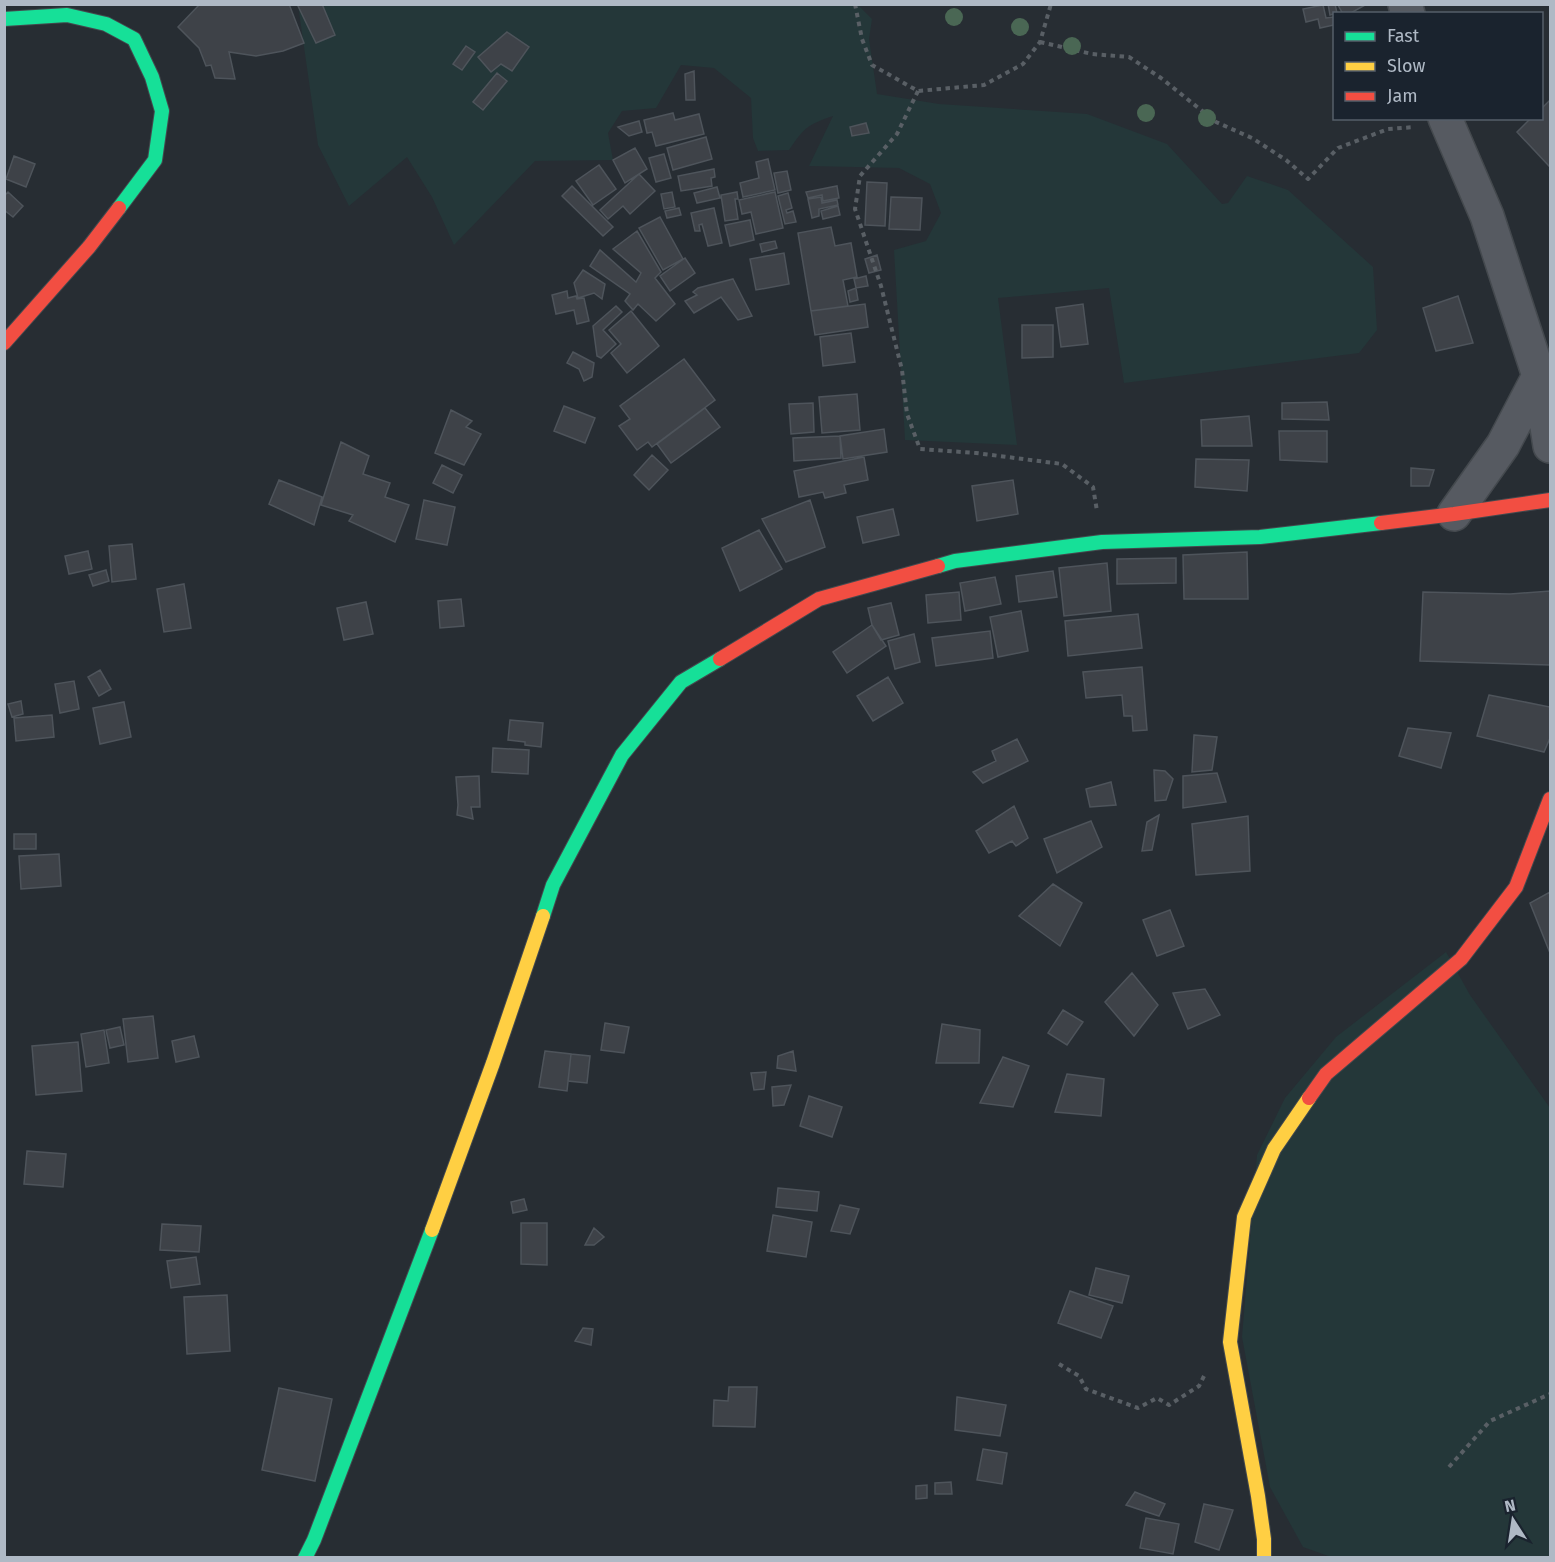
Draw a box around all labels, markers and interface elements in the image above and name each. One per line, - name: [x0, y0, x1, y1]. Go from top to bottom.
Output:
- legend: [1333, 12, 1543, 120]
- text: Fast: [1387, 25, 1420, 47]
- text: Slow: [1387, 55, 1426, 77]
- text: Jam: [1387, 85, 1418, 107]
- north arrow: [1483, 1490, 1543, 1550]
- text: N: [1503, 1495, 1517, 1516]

